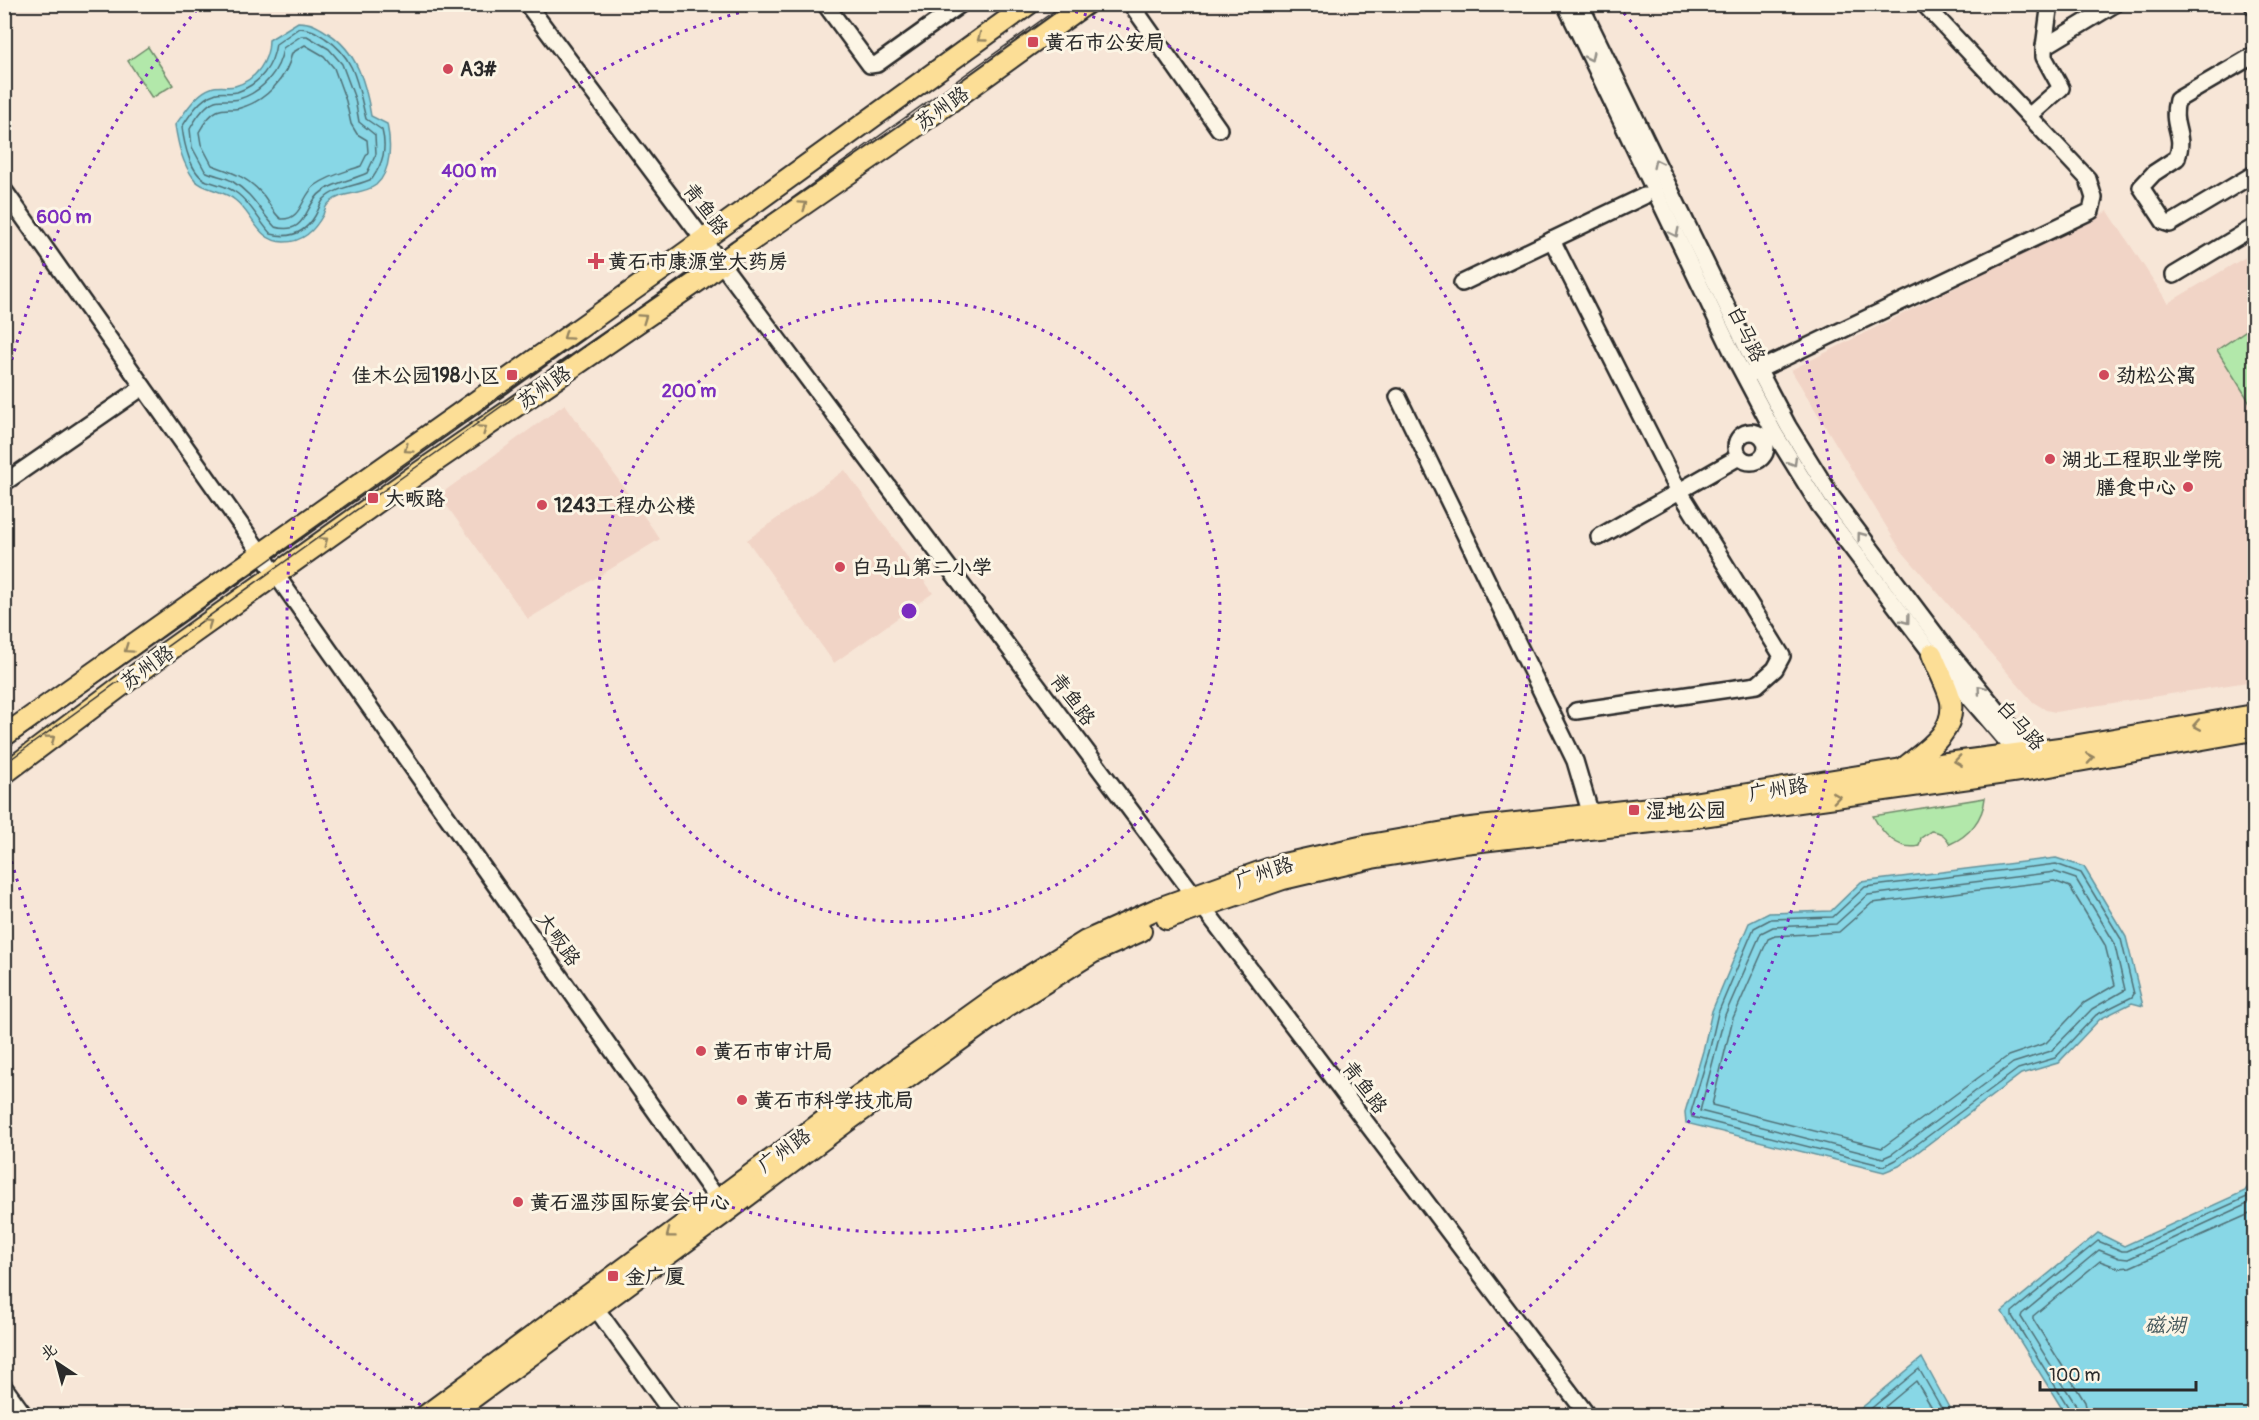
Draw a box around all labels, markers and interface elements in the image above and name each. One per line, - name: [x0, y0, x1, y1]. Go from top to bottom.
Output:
- place label: 黄石市公安局: [1045, 30, 1165, 55]
- one-way arrow: [977, 31, 988, 42]
- marker: 黄石市公安局: [1026, 35, 1040, 49]
- one-way arrow: [1583, 51, 1594, 62]
- place label: A3#: [460, 57, 497, 82]
- marker: A3#: [441, 62, 455, 76]
- street label: 苏州路: [911, 80, 975, 136]
- one-way arrow: [1653, 158, 1665, 169]
- text: 400 m: [442, 160, 496, 183]
- street label: 青鱼路: [678, 178, 734, 242]
- one-way arrow: [796, 202, 807, 213]
- text: 600 m: [37, 206, 91, 229]
- one-way arrow: [1667, 226, 1679, 237]
- place label: 黄石市康源堂大药房: [608, 249, 788, 274]
- marker: 黄石市康源堂大药房: [589, 254, 603, 268]
- street label: 白马路: [1722, 302, 1771, 368]
- one-way arrow: [637, 314, 648, 325]
- one-way arrow: [563, 329, 574, 340]
- street label: 苏州路: [513, 359, 577, 415]
- place label: 佳木公园198小区: [352, 363, 500, 388]
- place label: 劲松公寓: [2116, 363, 2196, 388]
- marker: 佳木公园198小区: [505, 368, 519, 382]
- marker: 劲松公寓: [2097, 368, 2111, 382]
- text: 200 m: [662, 380, 716, 403]
- one-way arrow: [476, 425, 487, 436]
- one-way arrow: [404, 442, 415, 453]
- place label: 湖北工程职业学院: [2062, 447, 2222, 472]
- marker: 湖北工程职业学院: [2043, 452, 2057, 466]
- one-way arrow: [1785, 456, 1797, 466]
- place label: 膳食中心: [2096, 475, 2176, 500]
- marker: 膳食中心: [2181, 480, 2195, 494]
- place label: 大畈路: [385, 486, 445, 511]
- marker: 大畈路: [366, 491, 380, 505]
- place label: 1243工程办公楼: [554, 493, 696, 518]
- marker: 1243工程办公楼: [535, 498, 549, 512]
- one-way arrow: [1858, 531, 1869, 542]
- one-way arrow: [317, 537, 328, 548]
- place label: 白马山第二小学: [852, 555, 992, 580]
- marker: 白马山第二小学: [833, 560, 847, 574]
- centre of rings: [899, 601, 919, 621]
- one-way arrow: [1899, 614, 1910, 625]
- one-way arrow: [202, 619, 213, 630]
- street label: 苏州路: [116, 639, 180, 695]
- one-way arrow: [123, 641, 134, 652]
- street label: 青鱼路: [1045, 668, 1101, 732]
- one-way arrow: [1977, 685, 1988, 696]
- street label: 白马路: [1991, 695, 2051, 757]
- one-way arrow: [2192, 718, 2201, 730]
- one-way arrow: [45, 735, 56, 746]
- one-way arrow: [2085, 752, 2095, 765]
- one-way arrow: [1954, 754, 1963, 766]
- street label: 广州路: [1746, 772, 1811, 807]
- one-way arrow: [1832, 791, 1841, 803]
- place label: 湿地公园: [1646, 798, 1726, 823]
- marker: 湿地公园: [1627, 803, 1641, 817]
- street label: 广州路: [1232, 851, 1297, 894]
- street label: 大畈路: [531, 908, 587, 972]
- place label: 黄石市审计局: [713, 1039, 833, 1064]
- marker: 黄石市审计局: [694, 1044, 708, 1058]
- street label: 青鱼路: [1337, 1056, 1393, 1120]
- place label: 黄石市科学技术局: [754, 1088, 914, 1113]
- marker: 黄石市科学技术局: [735, 1093, 749, 1107]
- street label: 广州路: [753, 1122, 817, 1178]
- place label: 黄石温莎国际宴会中心: [530, 1190, 730, 1215]
- marker: 黄石温莎国际宴会中心: [511, 1195, 525, 1209]
- one-way arrow: [665, 1227, 676, 1238]
- place label: 金广厦: [625, 1264, 685, 1289]
- marker: 金广厦: [606, 1269, 620, 1283]
- water label: 磁湖: [2144, 1312, 2188, 1339]
- north arrow: [27, 1333, 87, 1393]
- text: 北: [36, 1339, 61, 1364]
- scale bar: [2040, 1354, 2196, 1392]
- text: 100 m: [2049, 1364, 2101, 1387]

